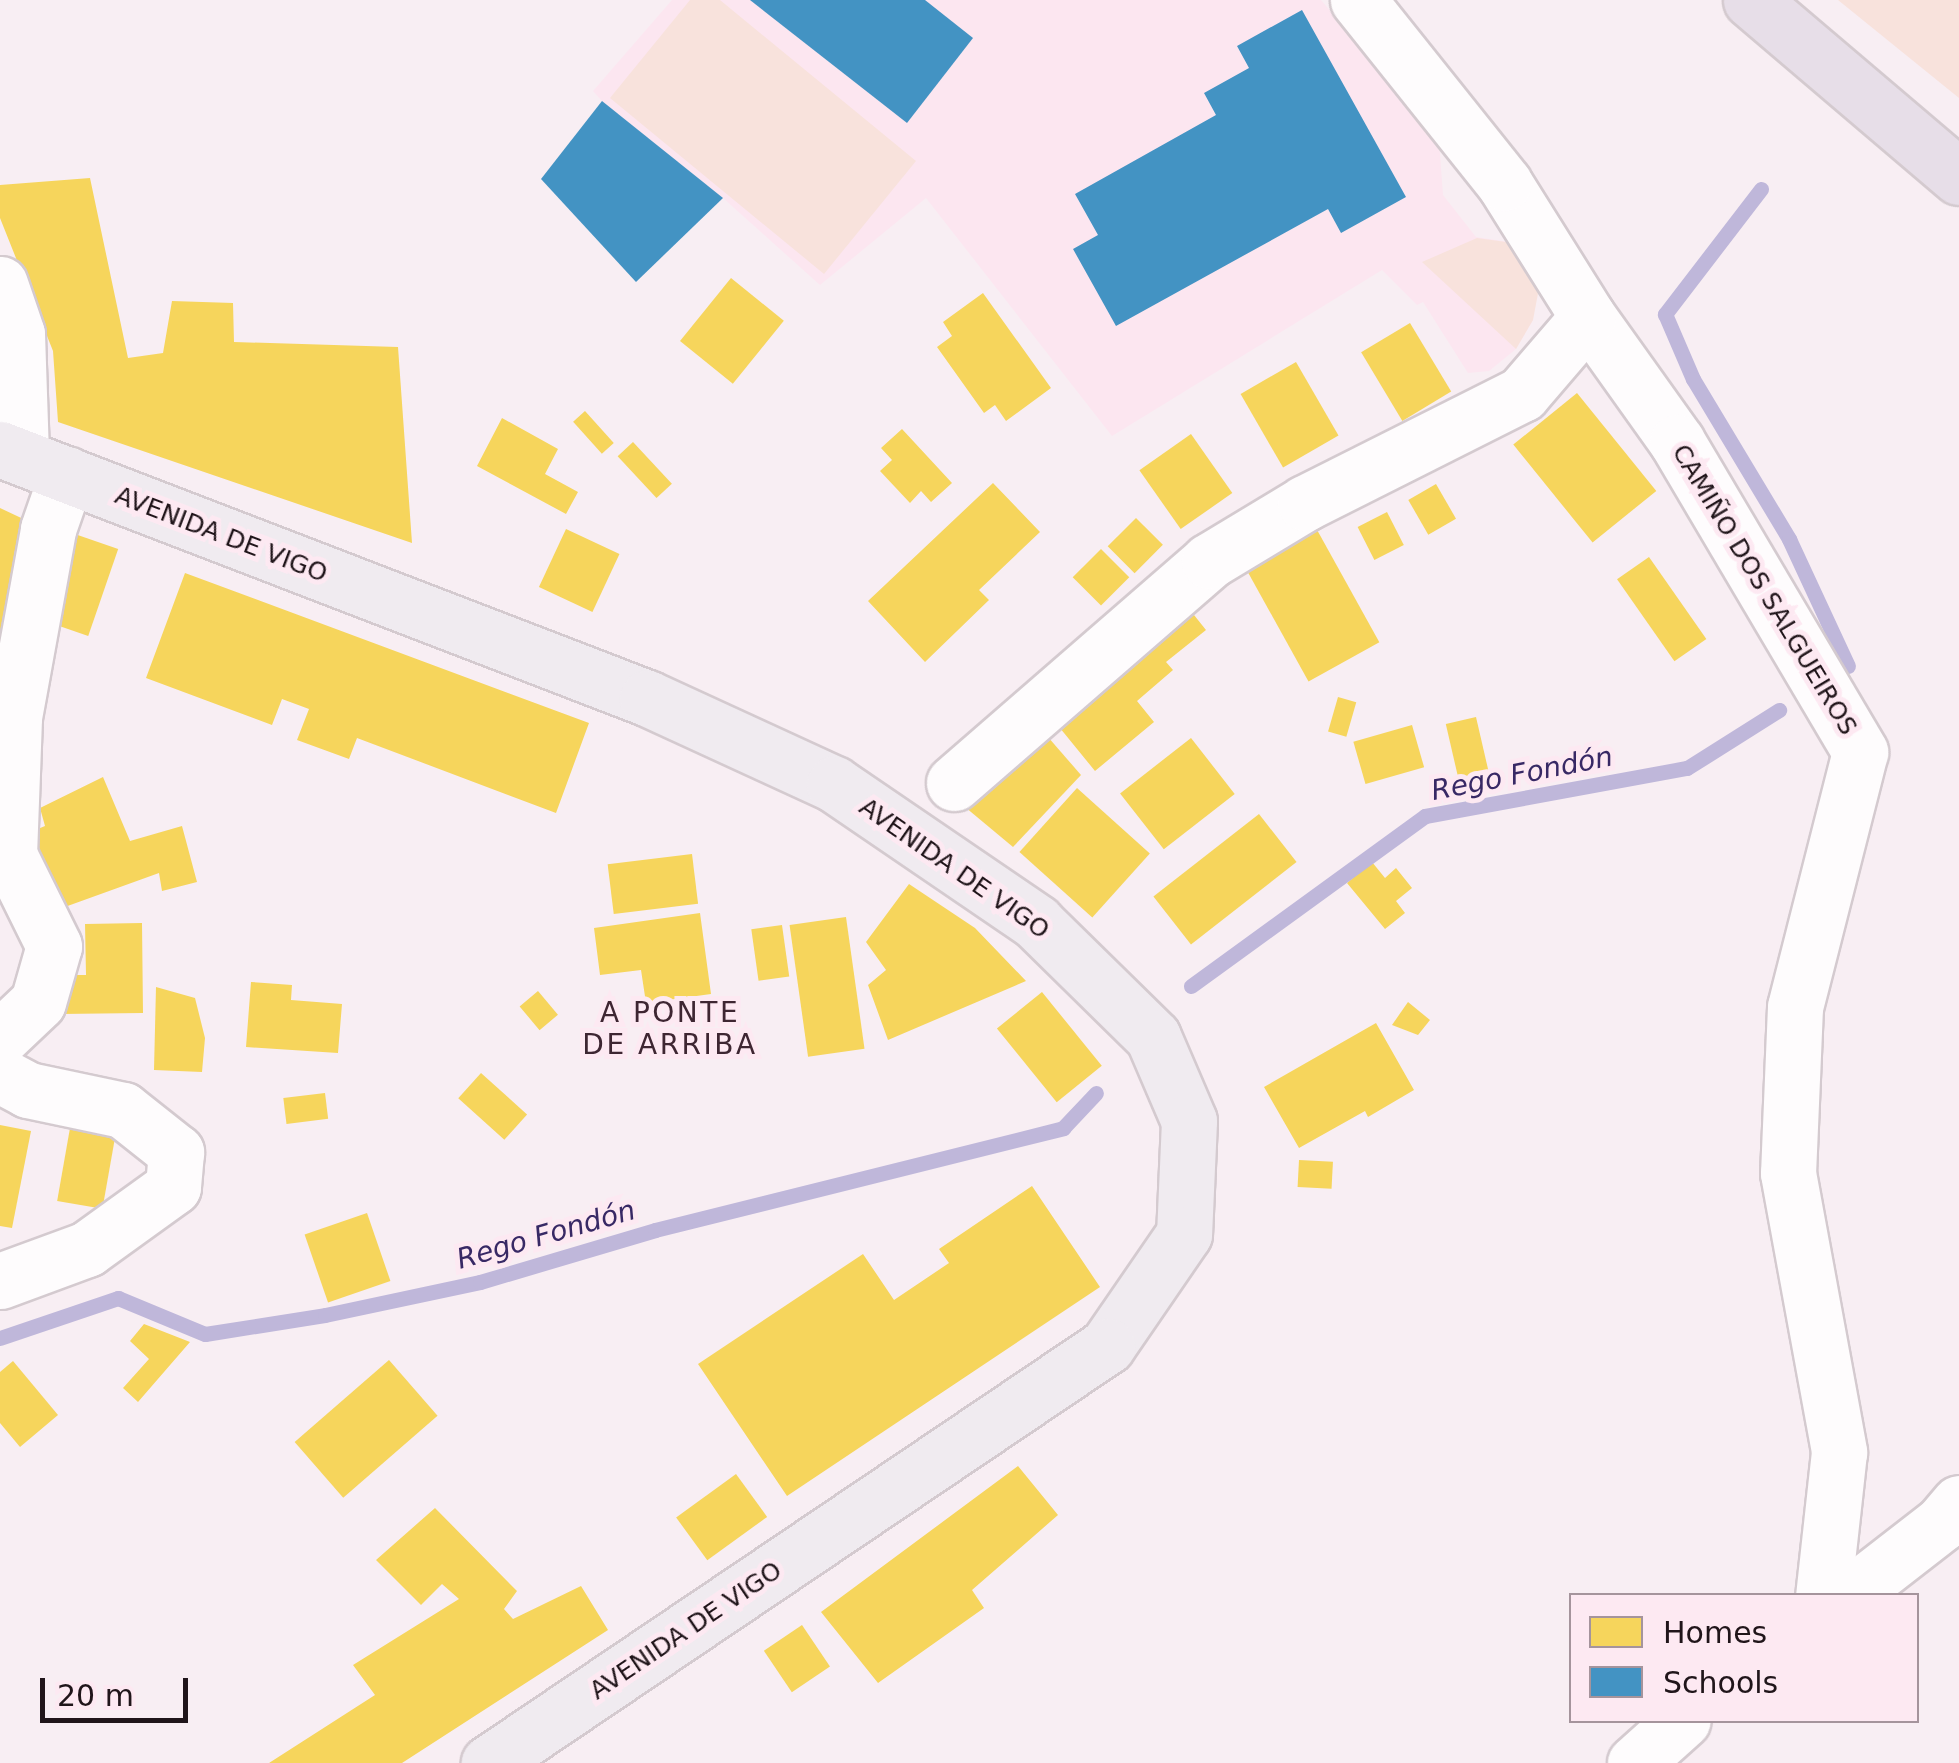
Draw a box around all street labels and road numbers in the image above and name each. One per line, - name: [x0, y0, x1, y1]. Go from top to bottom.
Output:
- street label: CAMIÑO DOS SALGUEIROS: [1665, 439, 1863, 741]
- street label: AVENIDA DE VIGO: [111, 481, 331, 589]
- street label: AVENIDA DE VIGO: [853, 792, 1055, 946]
- street label: AVENIDA DE VIGO: [584, 1556, 788, 1706]

